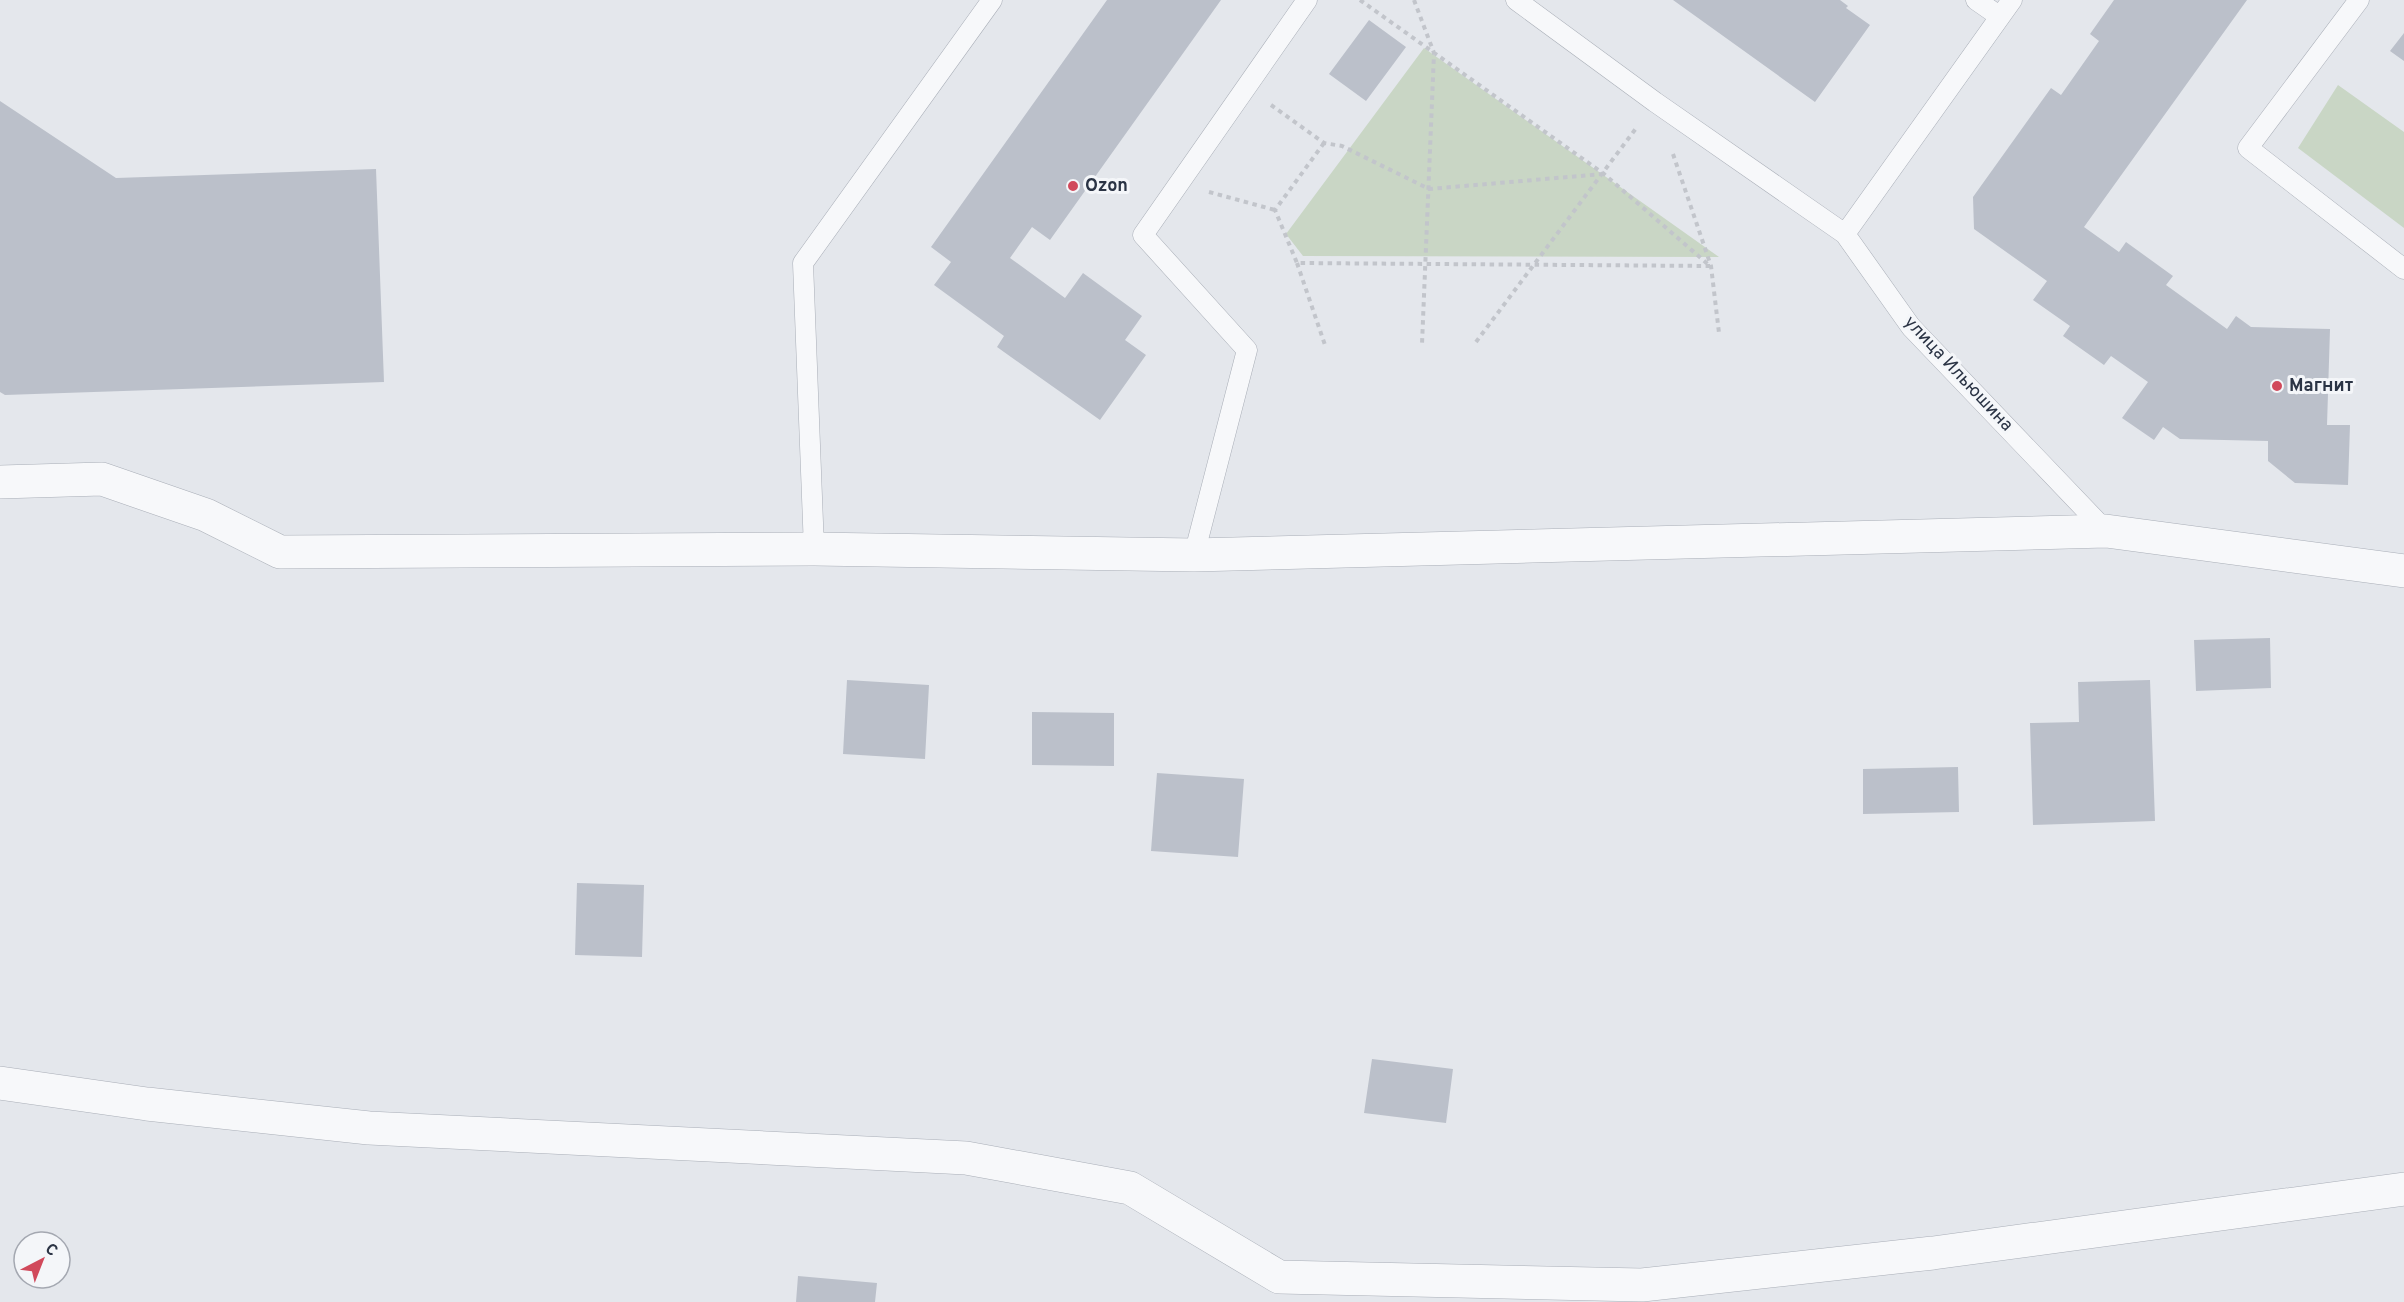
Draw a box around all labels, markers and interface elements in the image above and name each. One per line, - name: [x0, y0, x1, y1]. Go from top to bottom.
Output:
- place label: Ozon: [1085, 175, 1128, 198]
- marker: Ozon: [1066, 179, 1080, 193]
- street label: улица Ильюшина: [1898, 311, 2018, 437]
- place label: Магнит: [2289, 375, 2354, 398]
- marker: Магнит: [2270, 379, 2284, 393]
- north arrow: [12, 1230, 72, 1290]
- text: С: [40, 1239, 61, 1261]

